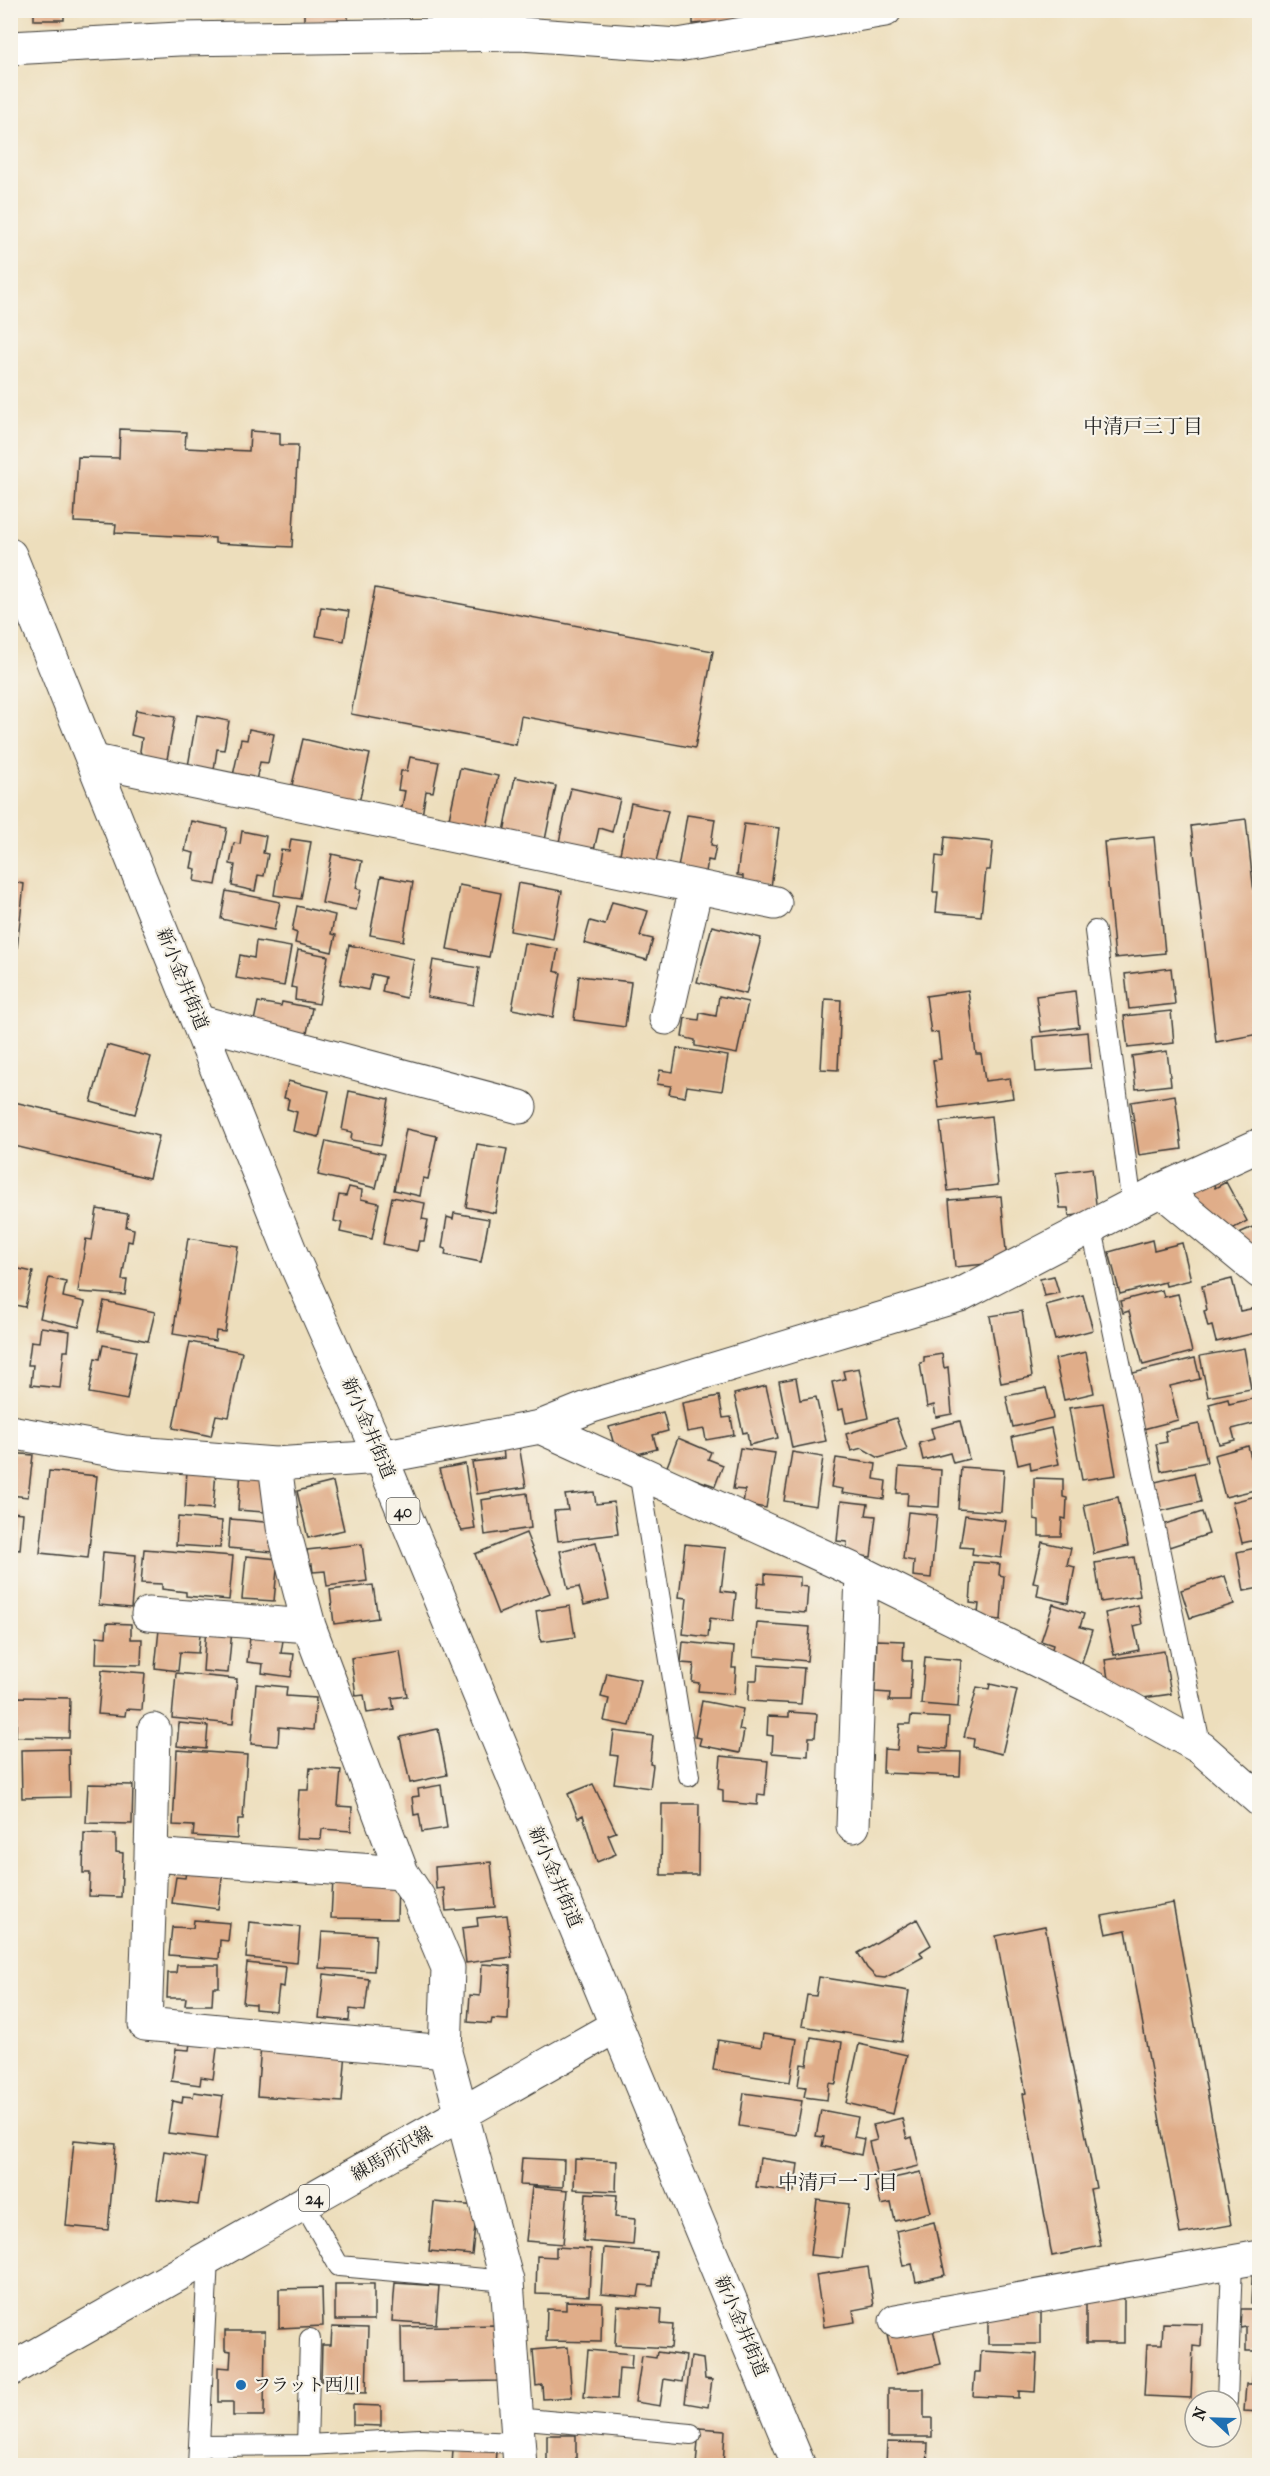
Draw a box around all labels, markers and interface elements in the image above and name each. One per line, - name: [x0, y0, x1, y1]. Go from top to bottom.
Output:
- district label: 中清戸三丁目: [1083, 415, 1203, 438]
- street label: 新小金井街道: [152, 925, 212, 1033]
- street label: 新小金井街道: [337, 1374, 399, 1482]
- road number: 40: [386, 1498, 420, 1524]
- street label: 新小金井街道: [524, 1823, 586, 1931]
- street label: 練馬所沢線: [348, 2122, 436, 2186]
- district label: 中清戸一丁目: [778, 2171, 898, 2194]
- road number: 24: [299, 2185, 329, 2211]
- street label: 新小金井街道: [710, 2272, 772, 2380]
- place label: フラット西川: [253, 2375, 361, 2396]
- marker: フラット西川: [234, 2378, 248, 2392]
- north arrow: [1183, 2389, 1243, 2449]
- text: N: [1188, 2404, 1211, 2423]

